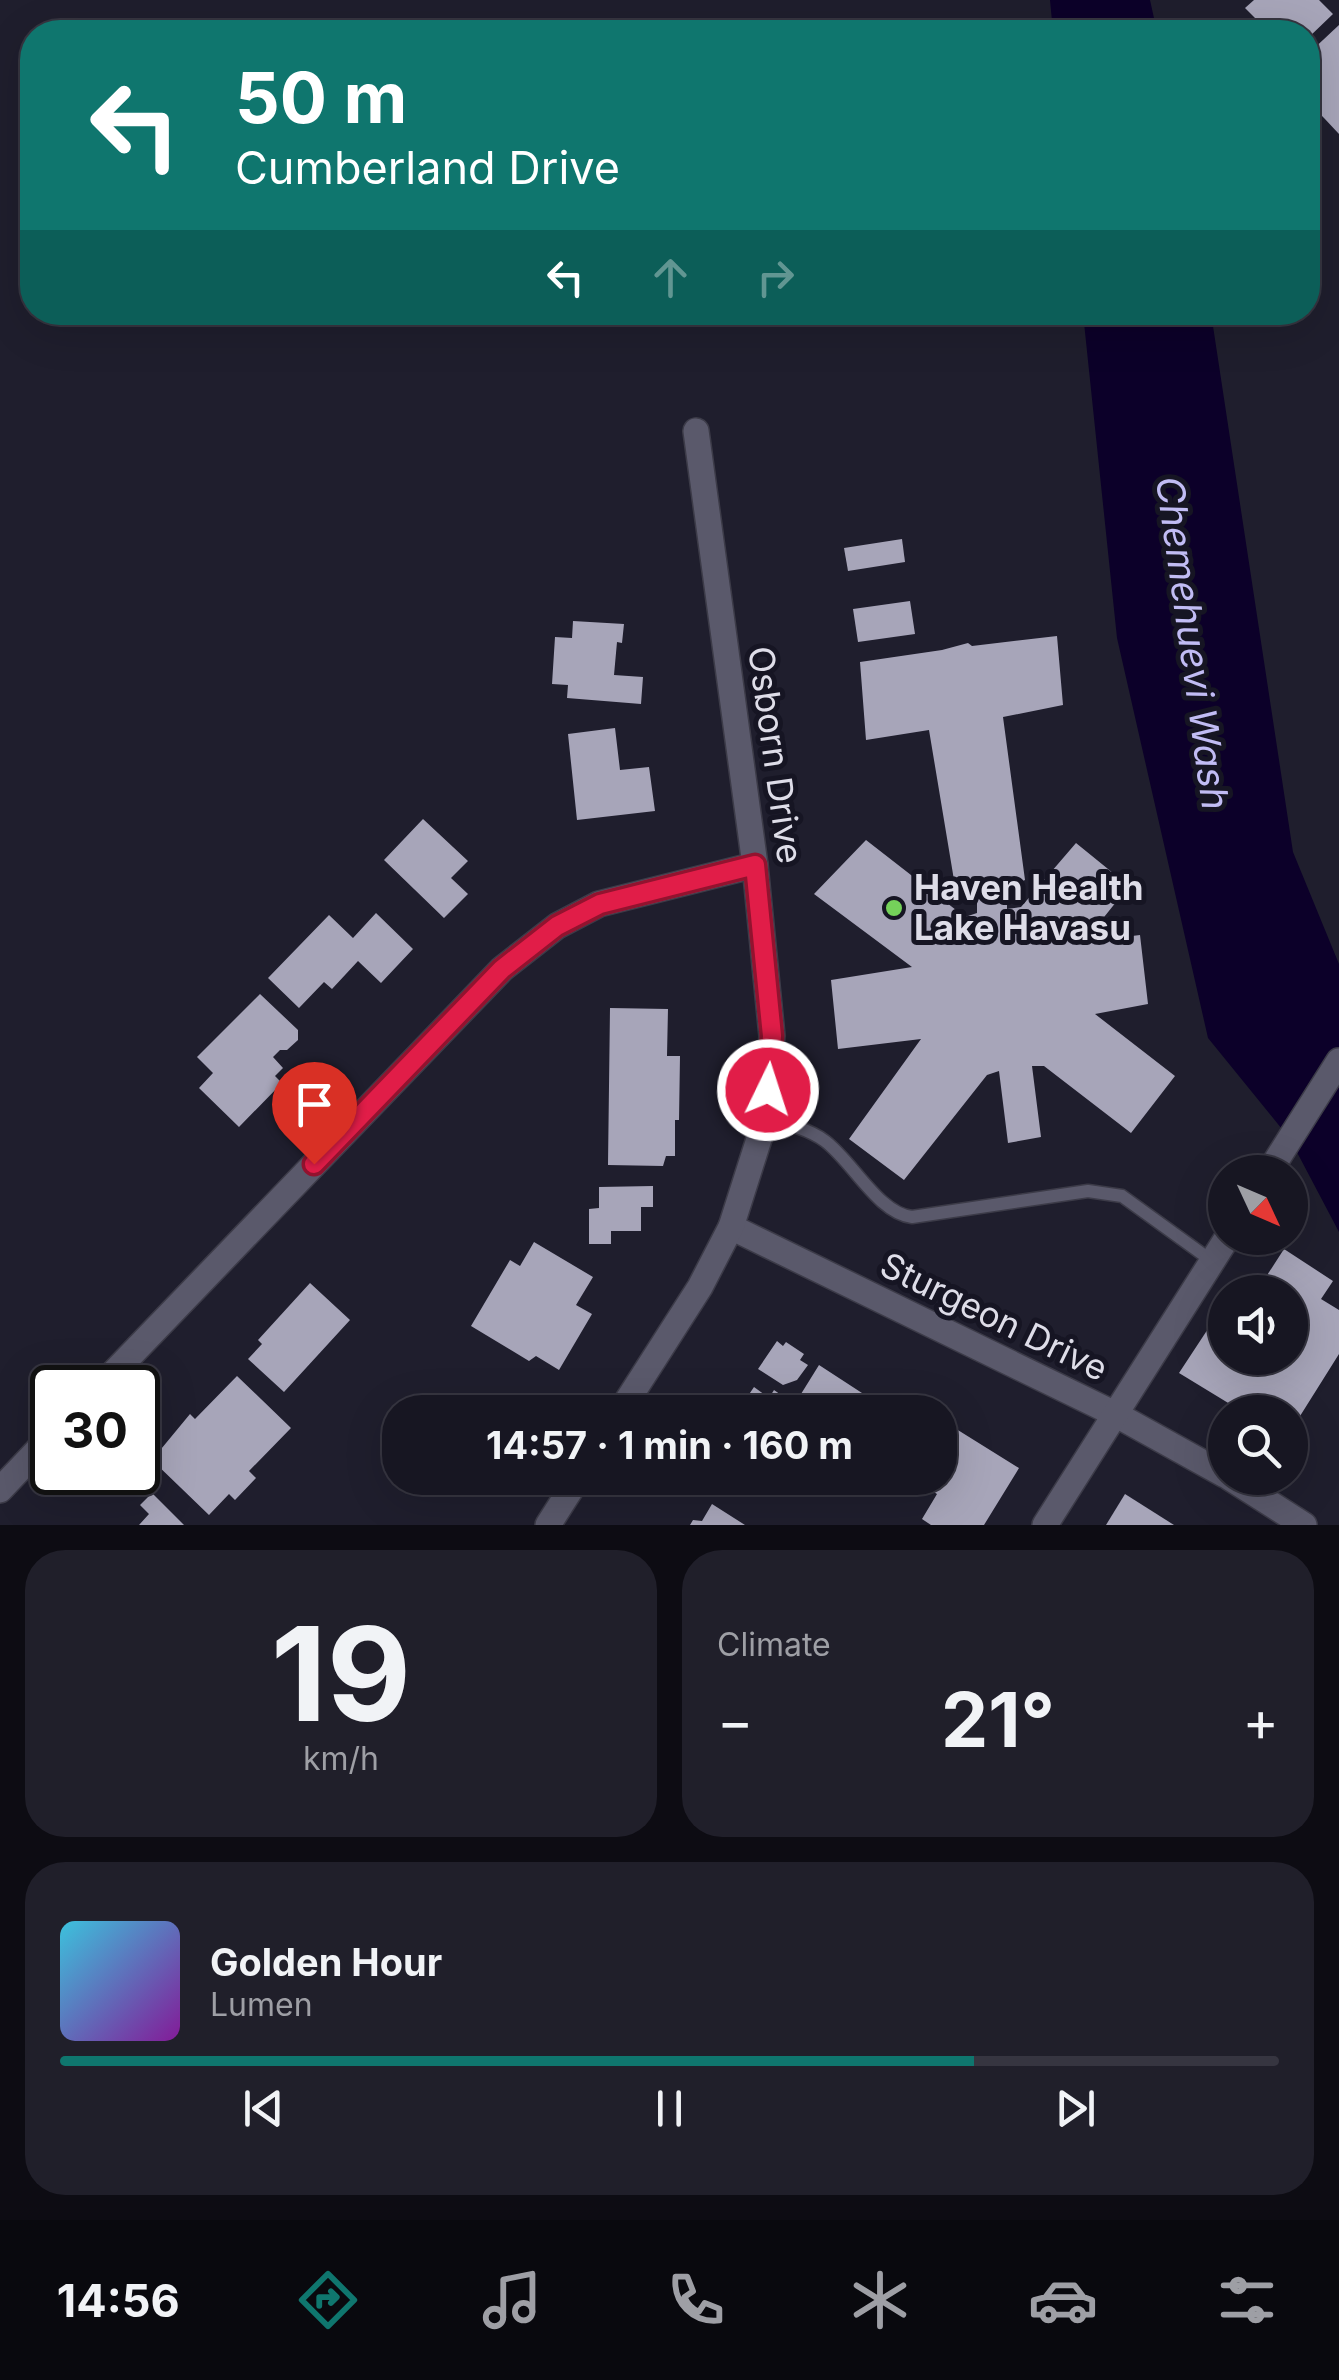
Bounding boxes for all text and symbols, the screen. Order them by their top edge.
text: 50 m [235,55,407,140]
icon: left [70,60,200,190]
text: Cumberland Drive [235,140,620,195]
icon: left [538,250,593,305]
icon: ahead [643,250,698,305]
icon: right [748,250,803,305]
water label: Chemehuevi Wash [1147,473,1239,812]
street label: Osborn Drive [740,644,812,866]
place label: Haven Health Lake Havasu [914,866,1144,948]
marker: Haven Health Lake Havasu [883,897,905,919]
position arrow [716,1038,820,1142]
pin [272,1062,357,1165]
icon: arrive [287,1077,342,1132]
north arrow [1208,1155,1308,1255]
map controls [1208,1155,1308,1495]
street label: Sturgeon Drive [874,1243,1115,1389]
button: sound [1208,1275,1308,1375]
speed limit sign: 30 [30,1365,160,1495]
button: search [1208,1395,1308,1495]
text: 14:57 · 1 min · 160 m [486,1422,853,1468]
text: 19 [271,1595,411,1752]
text: Climate [717,1625,831,1664]
text: 21° [941,1674,1055,1765]
text: − [717,1688,753,1754]
text: + [1243,1688,1279,1754]
text: km/h [303,1739,379,1778]
text: Golden Hour [210,1939,442,1985]
text: Lumen [210,1985,313,2024]
icon: previous [236,2081,291,2136]
icon: pause [642,2081,697,2136]
icon: next [1048,2081,1103,2136]
icon: directions [293,2265,363,2335]
icon: music [477,2265,547,2335]
icon: phone [661,2265,731,2335]
icon: climate [845,2265,915,2335]
icon: car [1028,2265,1098,2335]
icon: filters [1212,2265,1282,2335]
text: 14:56 [57,2273,180,2328]

